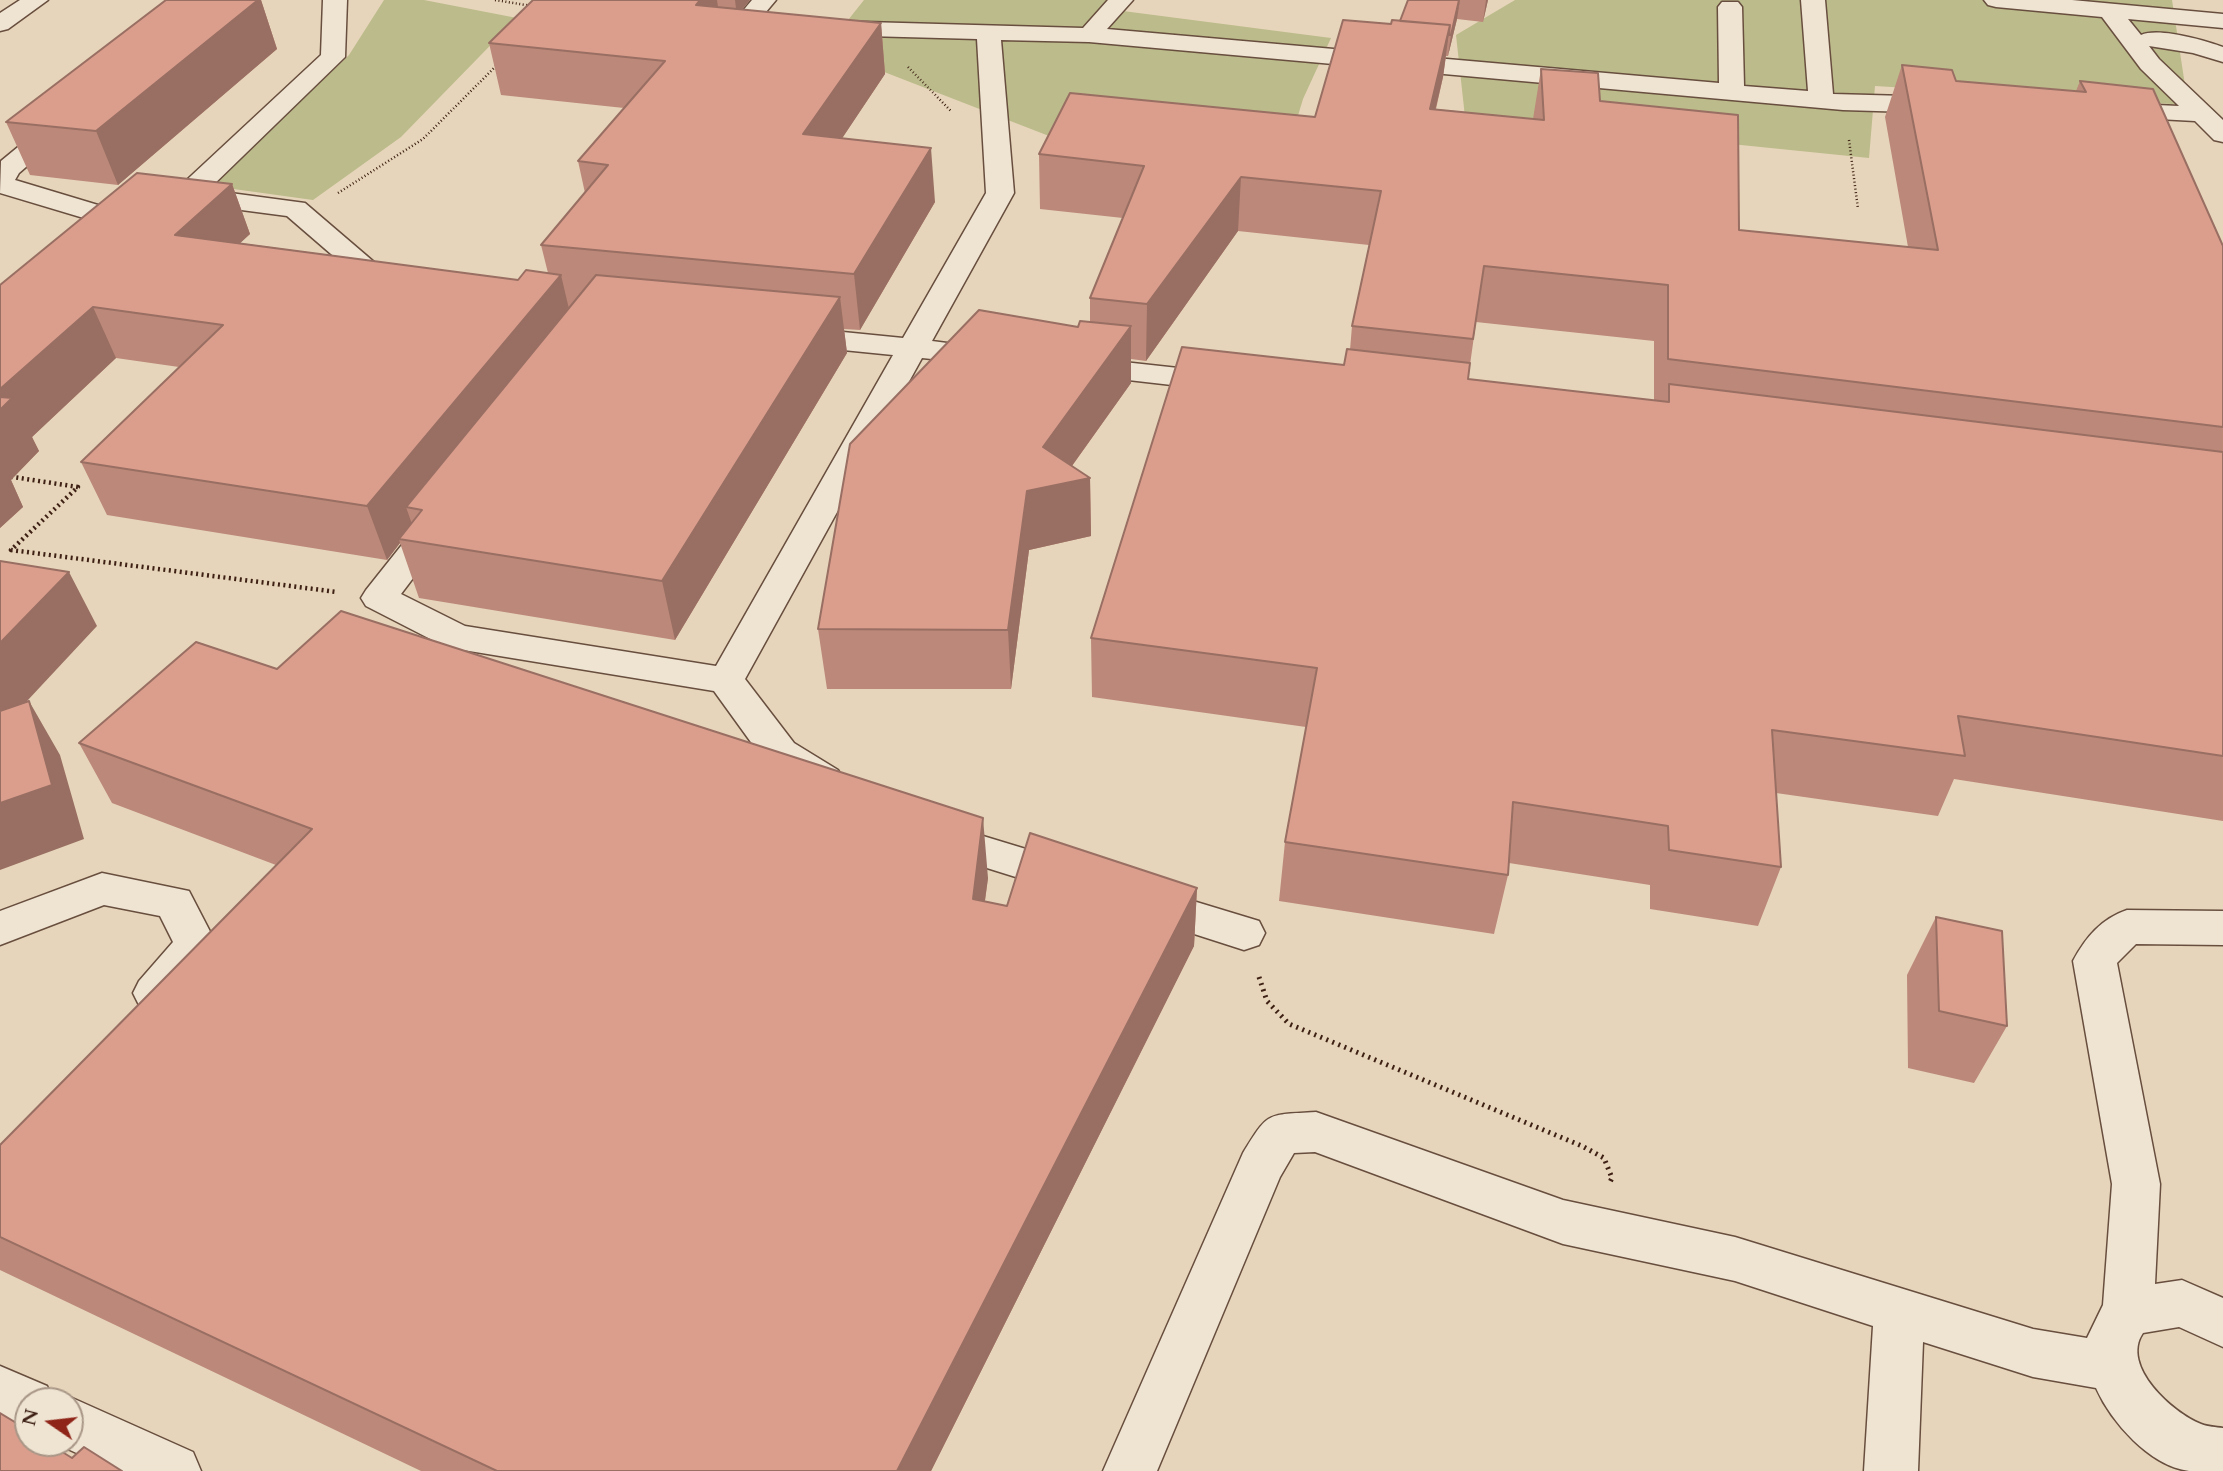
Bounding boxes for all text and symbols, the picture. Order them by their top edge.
north arrow [14,1387,84,1457]
text: N [16,1406,45,1429]

